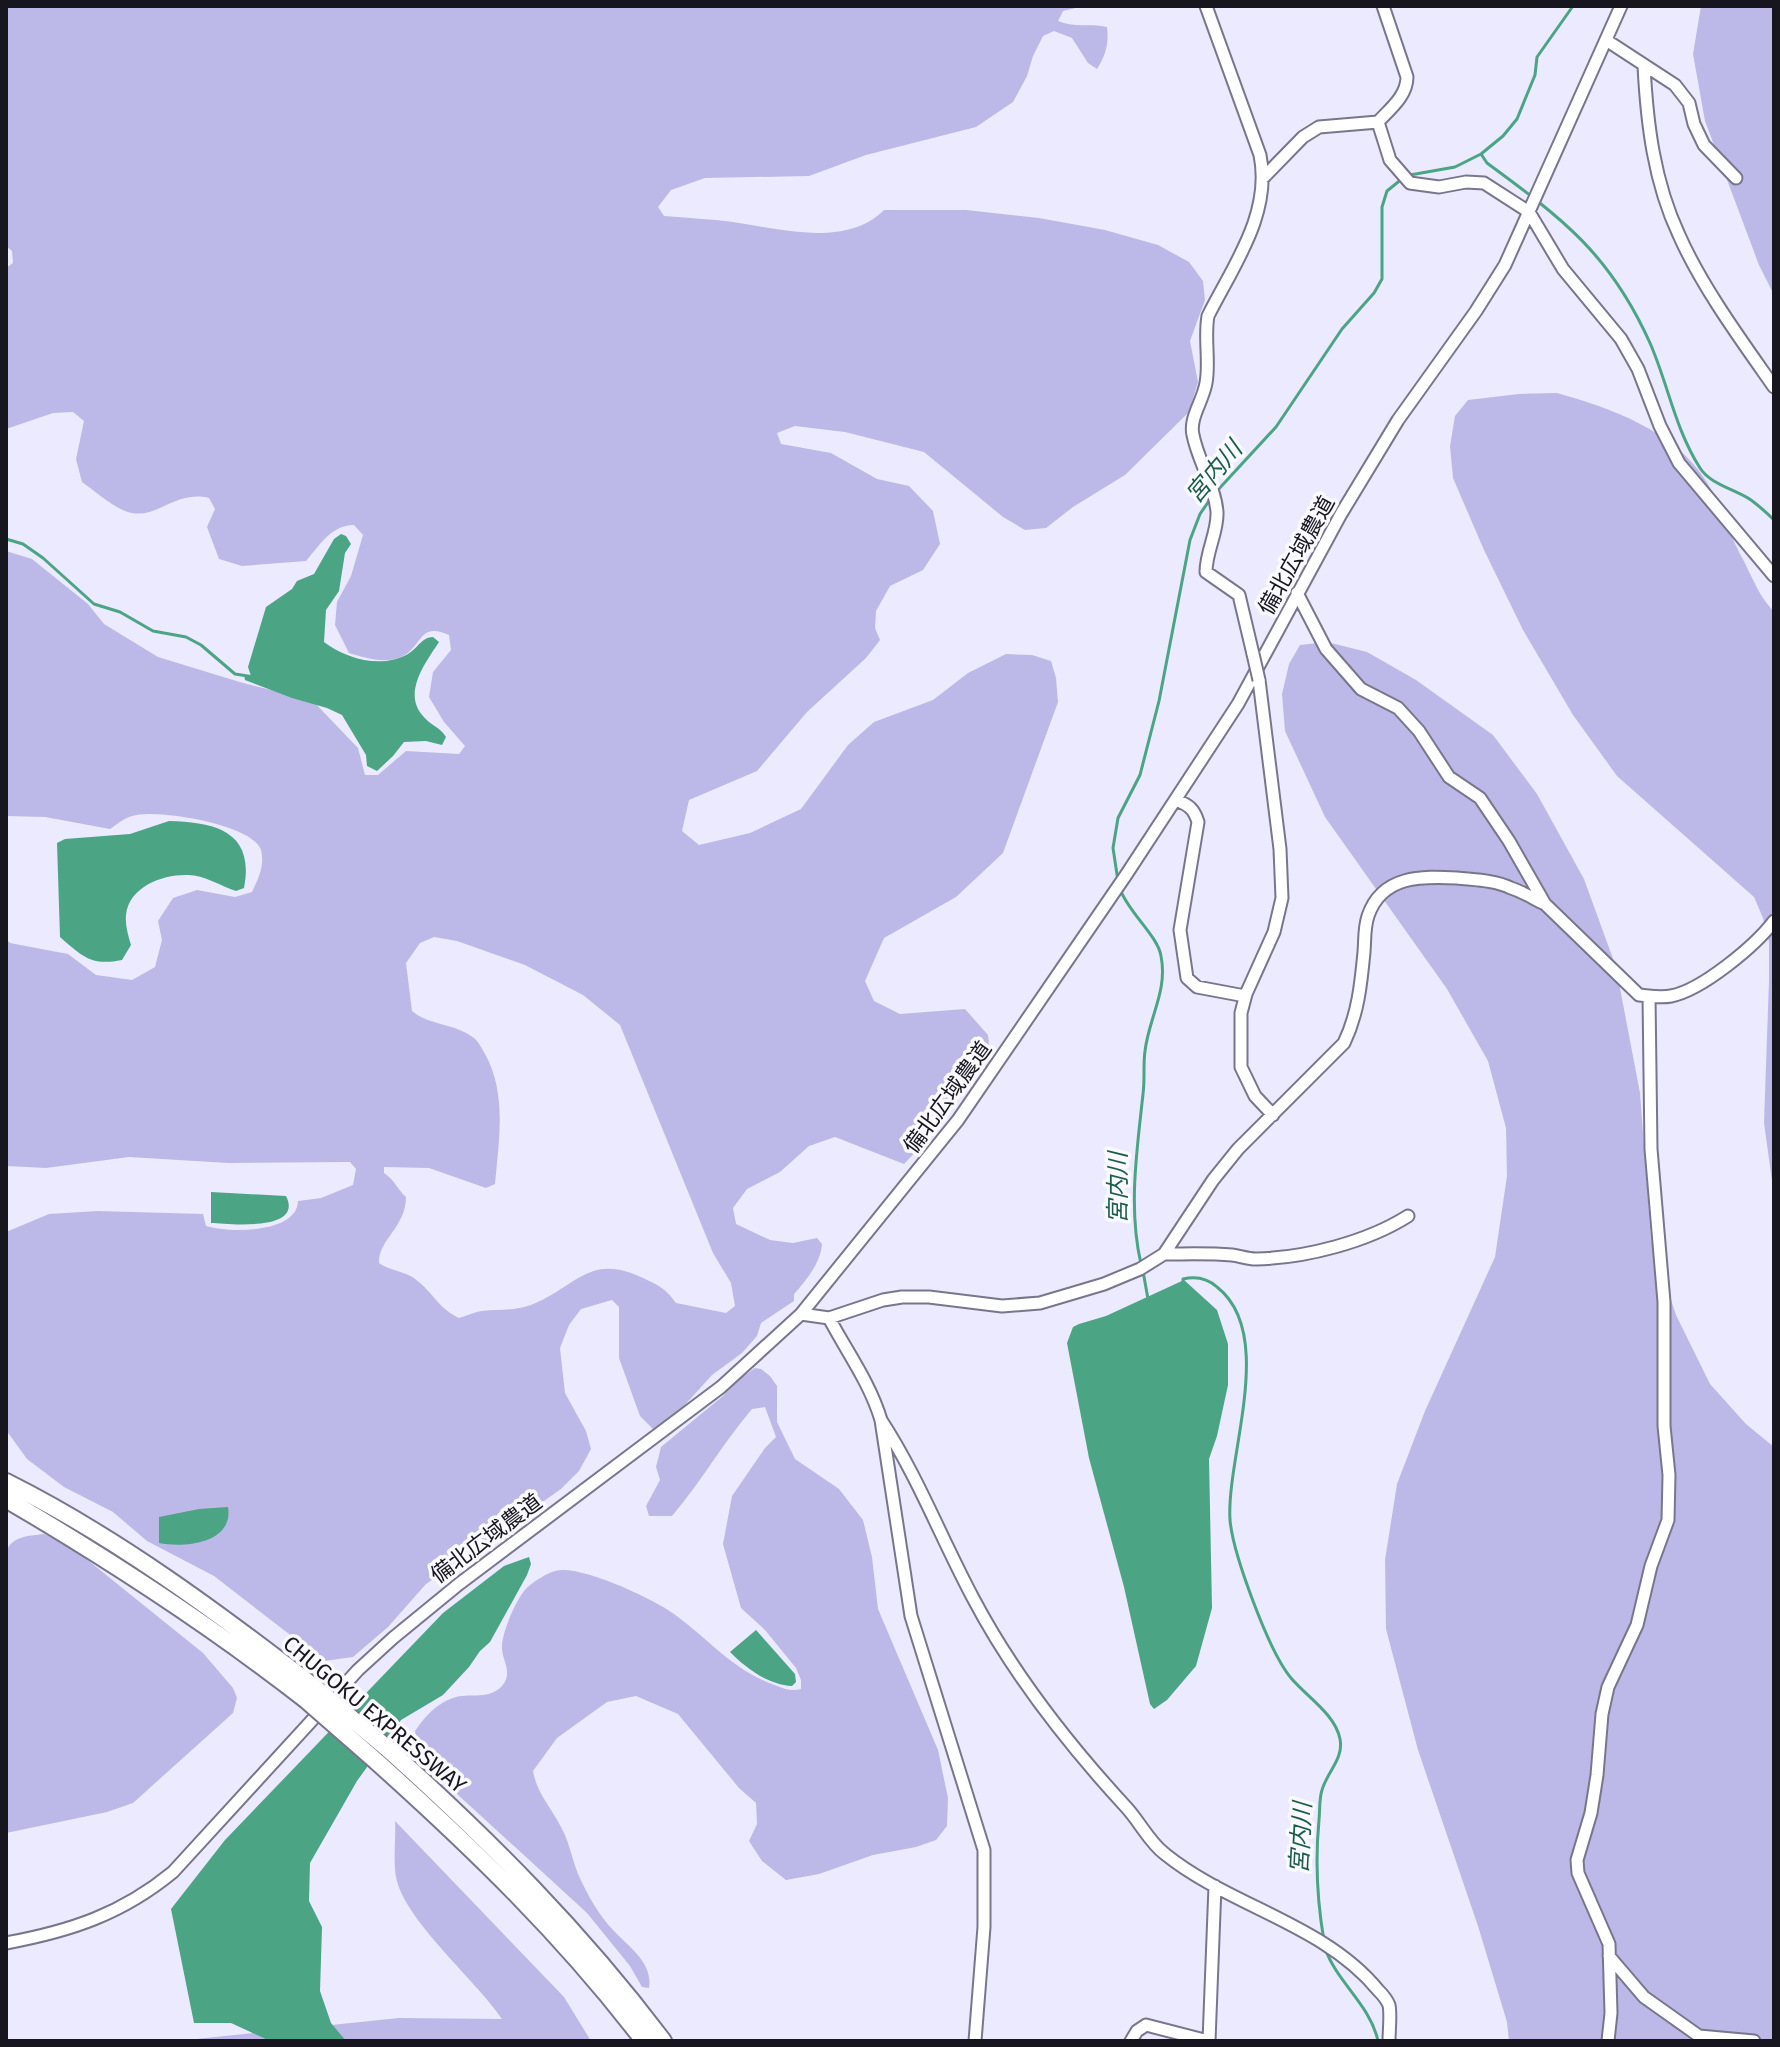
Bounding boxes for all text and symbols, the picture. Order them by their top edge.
water label: 宮内川 [1180,433,1250,509]
street label: 備北広域農道 [1253,491,1340,620]
street label: 備北広域農道 [898,1036,997,1159]
water label: 宮内川 [1104,1149,1132,1224]
street label: 備北広域農道 [425,1488,547,1589]
street label: CHUGOKU EXPRESSWAY [278,1630,472,1799]
water label: 宮内川 [1285,1798,1317,1875]

